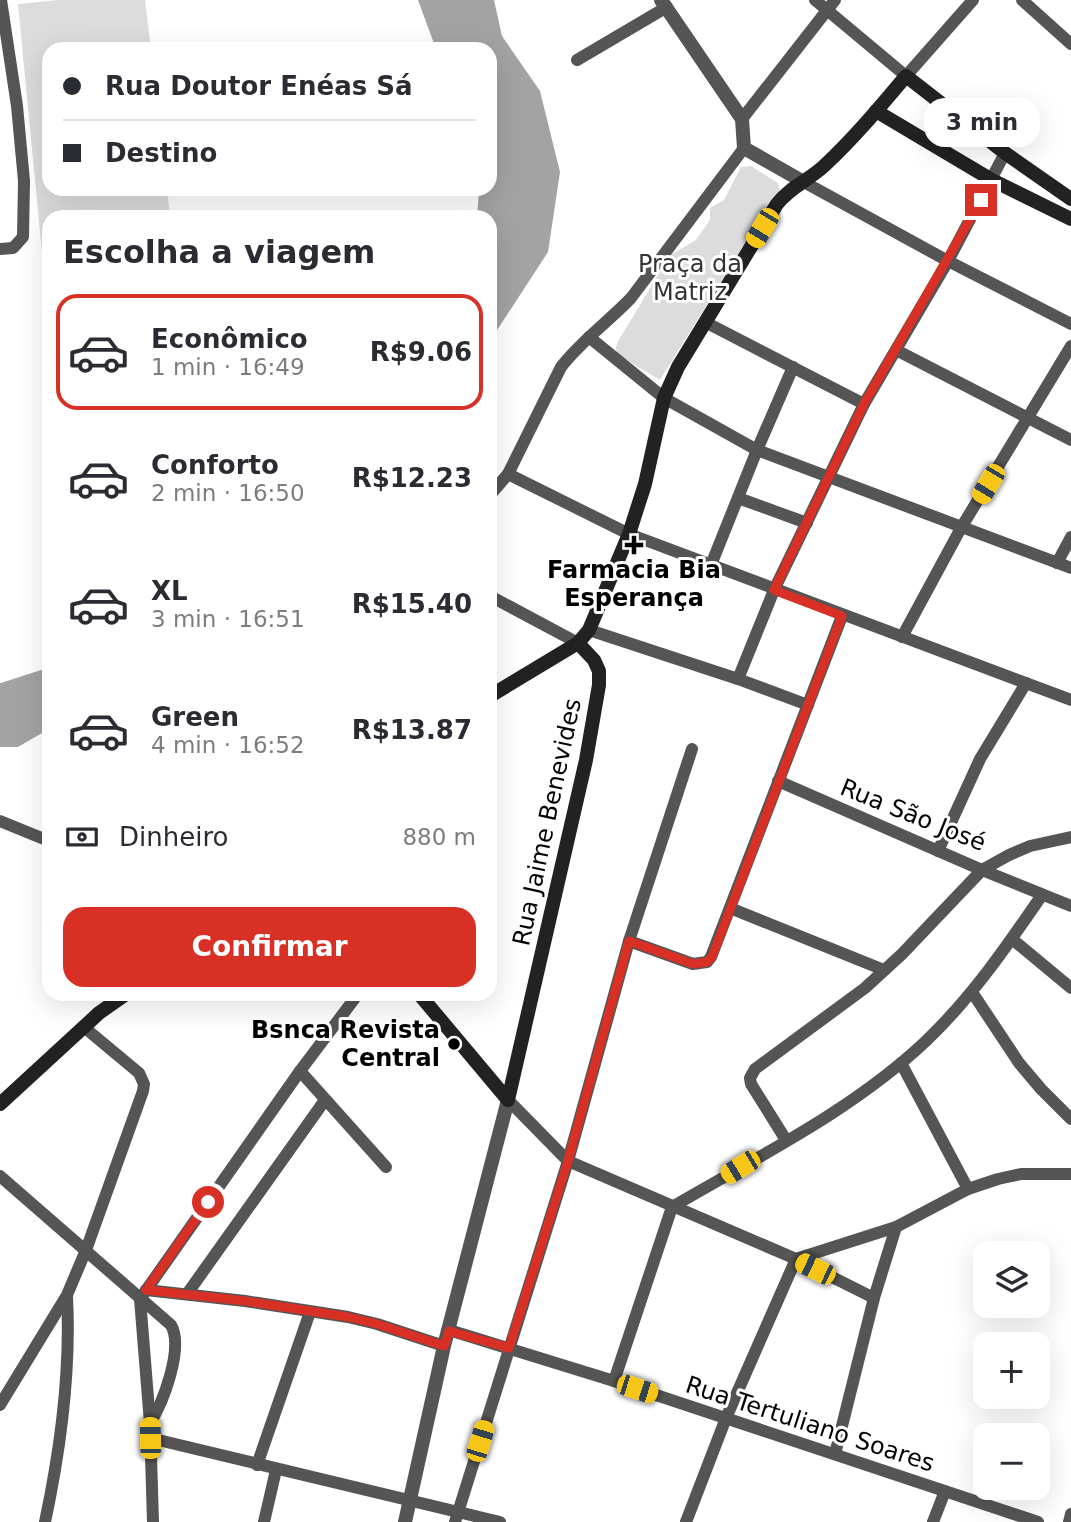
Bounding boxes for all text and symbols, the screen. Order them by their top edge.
text: Rua Doutor Enéas Sá [105,71,413,101]
callout: 3 min [923,99,1039,148]
text: 3 min [946,109,1018,135]
text: Destino [105,138,217,168]
route end [965,184,997,216]
car [743,205,782,251]
text: Escolha a viagem [63,233,375,271]
park label: Praça da Matriz [638,250,742,306]
icon: car [67,321,130,384]
text: Econômico [151,324,308,354]
text: R$9.06 [370,337,472,367]
text: 1 min · 16:49 [151,354,305,380]
icon: car [67,447,130,510]
text: Conforto [151,450,279,480]
car [969,461,1008,507]
text: R$12.23 [352,463,472,493]
text: 2 min · 16:50 [151,480,305,506]
marker: Farmacia Bia Esperança [626,537,642,553]
place label: Farmacia Bia Esperança [547,556,721,612]
icon: car [67,573,130,636]
text: XL [151,576,188,606]
text: R$15.40 [352,589,472,619]
text: 3 min · 16:51 [151,606,305,632]
street label: Rua Jaime Benevides [507,696,587,948]
icon: car [67,699,130,762]
text: Green [151,702,239,732]
text: R$13.87 [352,715,472,745]
text: 4 min · 16:52 [151,732,305,758]
street label: Rua São José [836,773,990,857]
icon: cash [63,818,101,856]
text: Dinheiro [119,822,228,852]
text: 880 m [402,824,476,850]
button: Confirmar [63,907,476,987]
place label: Bsnca Revista Central [251,1016,440,1072]
marker: Bsnca Revista Central [446,1036,462,1052]
car [717,1147,764,1187]
route start [192,1186,224,1218]
map controls [973,1241,1050,1500]
button: layers [973,1241,1050,1318]
car [792,1250,839,1288]
button: + [973,1332,1050,1409]
street label: Rua Tertuliano Soares [682,1371,938,1477]
car [614,1373,661,1405]
car [140,1417,161,1459]
car [464,1418,497,1464]
button: − [973,1423,1050,1500]

